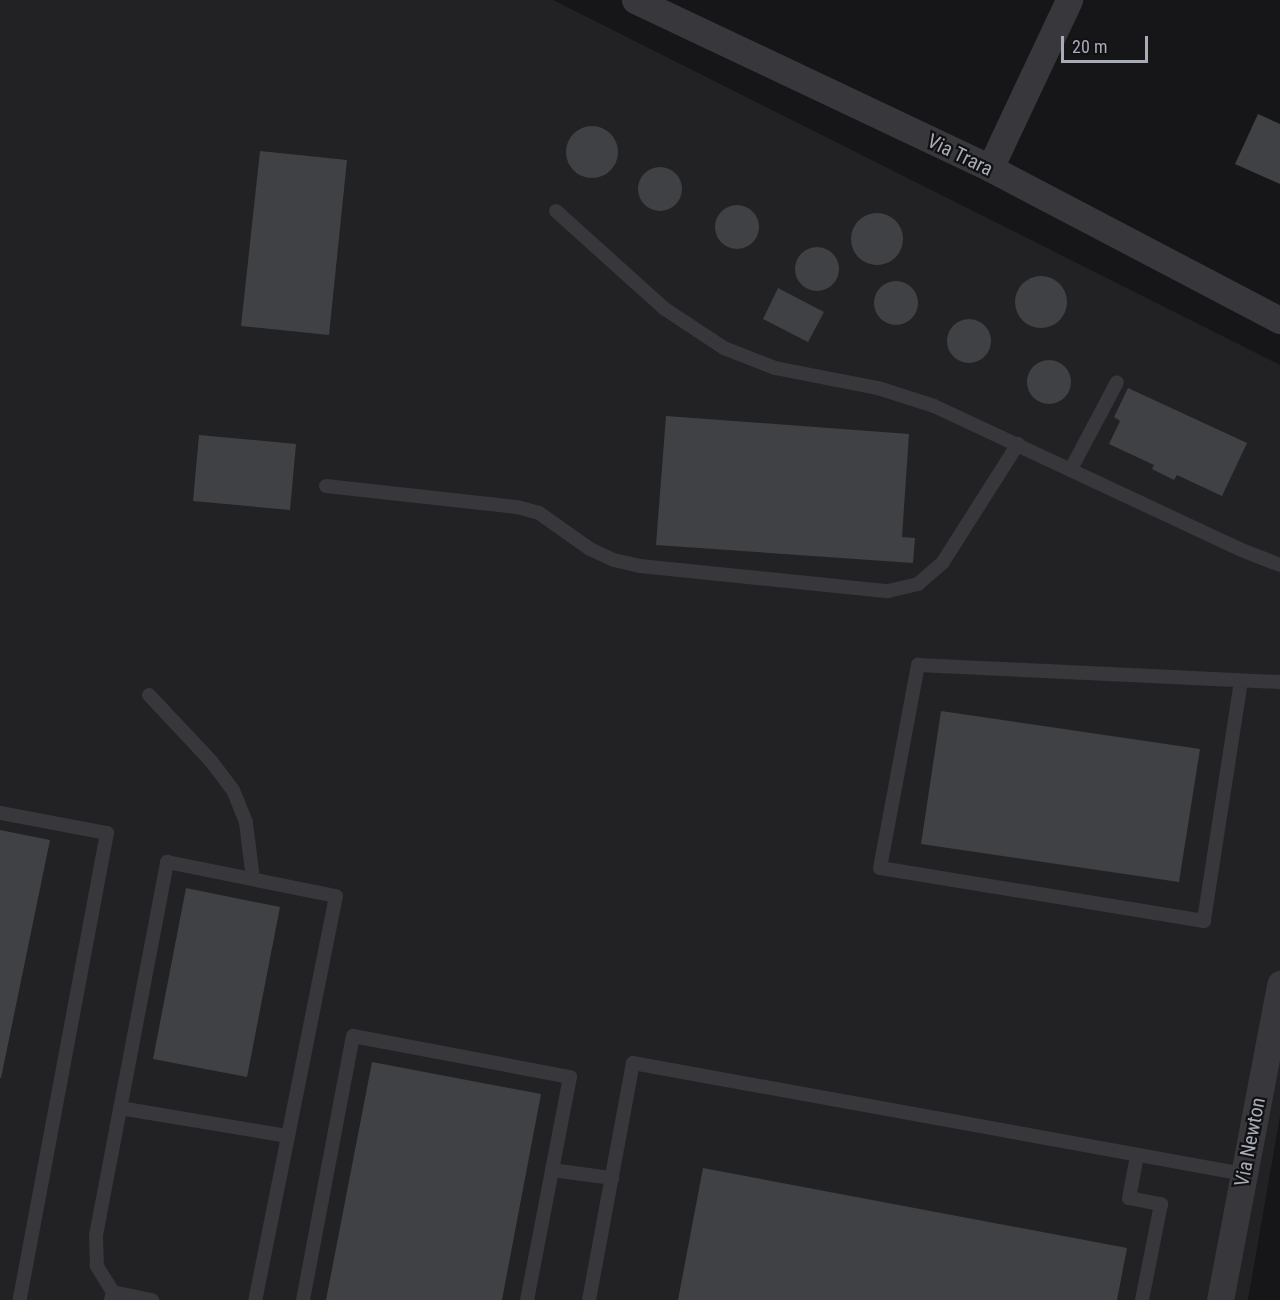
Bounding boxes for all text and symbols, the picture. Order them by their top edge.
scale bar [1064,24,1151,62]
text: 20 m [1072,36,1107,57]
street label: Via Trara [923,129,997,181]
street label: Via Newton [1230,1095,1270,1189]

